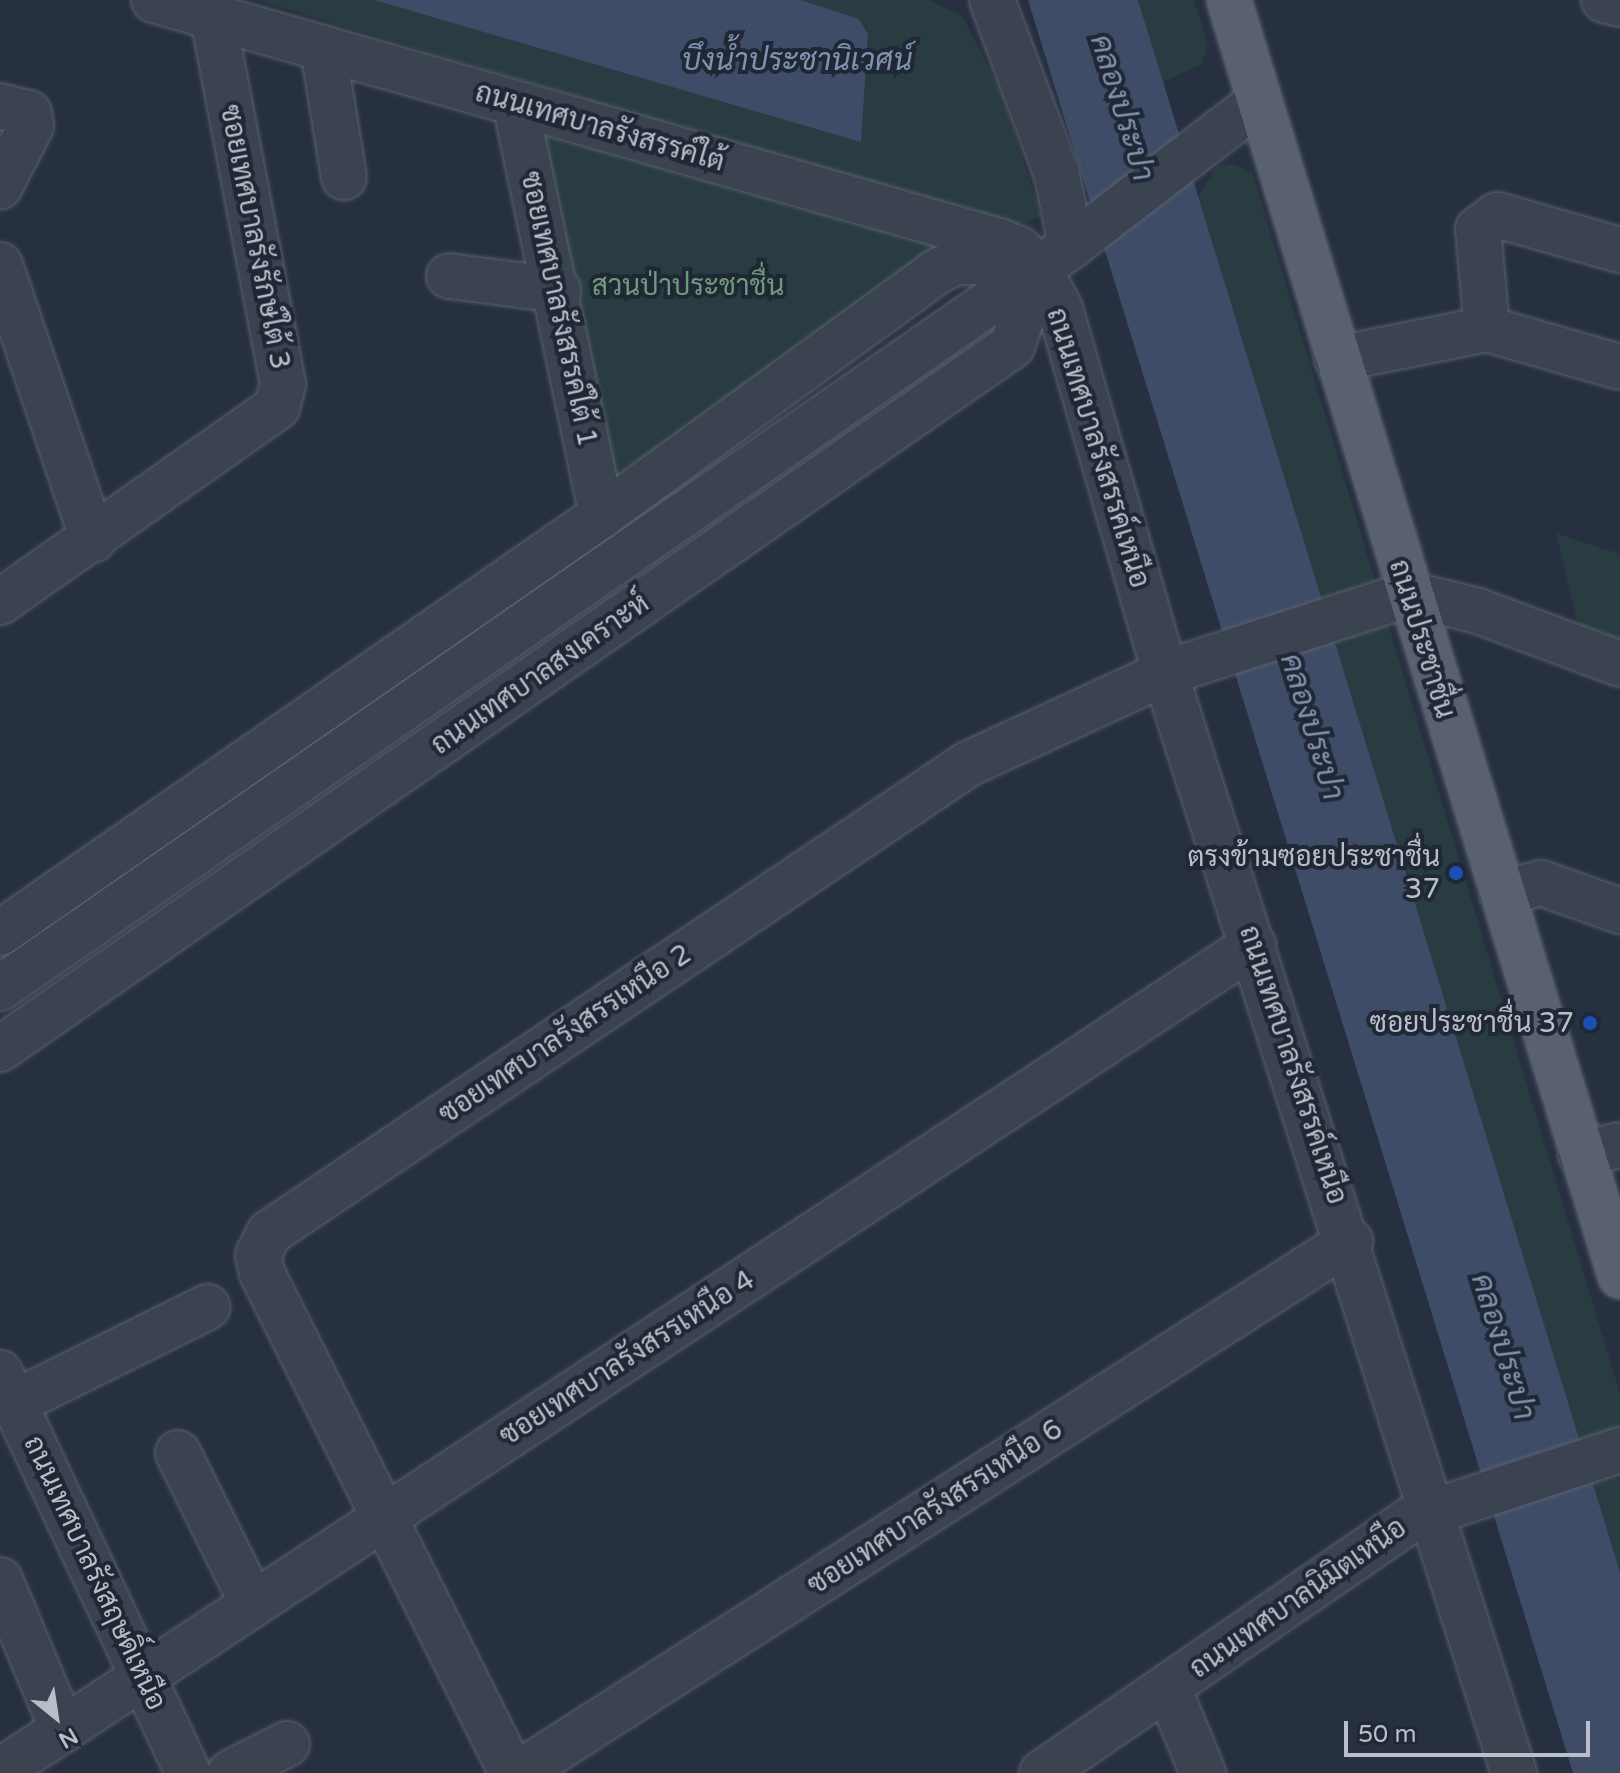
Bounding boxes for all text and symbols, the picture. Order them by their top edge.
water label: คลองประปา [1082,30,1160,186]
water label: บึงน้ำประชานิเวศน์ [682,43,912,79]
street label: ถนนเทศบาลรังสรรค์ใต้ [471,75,729,179]
street label: ซอยเทศบาลรังรักษ์ใต้ 3 [213,102,297,372]
street label: ซอยเทศบาลรังสรรค์ใต้ 1 [513,168,605,450]
park label: สวนป่าประชาชื่น [592,269,784,303]
street label: ถนนเทศบาลรังสรรค์เหนือ [1039,304,1157,592]
street label: ถนนประชาชื่น [1382,556,1462,722]
street label: ถนนเทศบาลสงเคราะห์ [425,586,655,762]
water label: คลองประปา [1272,649,1350,805]
place label: ตรงข้ามซอยประชาชื่น 37 [1187,840,1440,906]
marker: ตรงข้ามซอยประชาชื่น 37 [1447,864,1465,882]
street label: ถนนเทศบาลรังสรรค์เหนือ [1232,921,1354,1209]
street label: ซอยเทศบาลรังสรรเหนือ 2 [433,937,697,1131]
place label: ซอยประชาชื่น 37 [1370,1006,1574,1040]
marker: ซอยประชาชื่น 37 [1581,1014,1599,1032]
street label: ซอยเทศบาลรังสรรเหนือ 4 [493,1263,761,1453]
water label: คลองประปา [1463,1269,1541,1425]
street label: ซอยเทศบาลรังสรรเหนือ 6 [801,1412,1069,1602]
street label: ถนนเทศบาลรังสฤษดิ์เหนือ [17,1430,173,1716]
street label: ถนนเทศบาลนิมิตเหนือ [1183,1511,1413,1685]
north arrow [16,1677,96,1757]
scale bar [1348,1705,1594,1755]
text: 50 m [1358,1720,1416,1749]
text: N [54,1722,82,1753]

